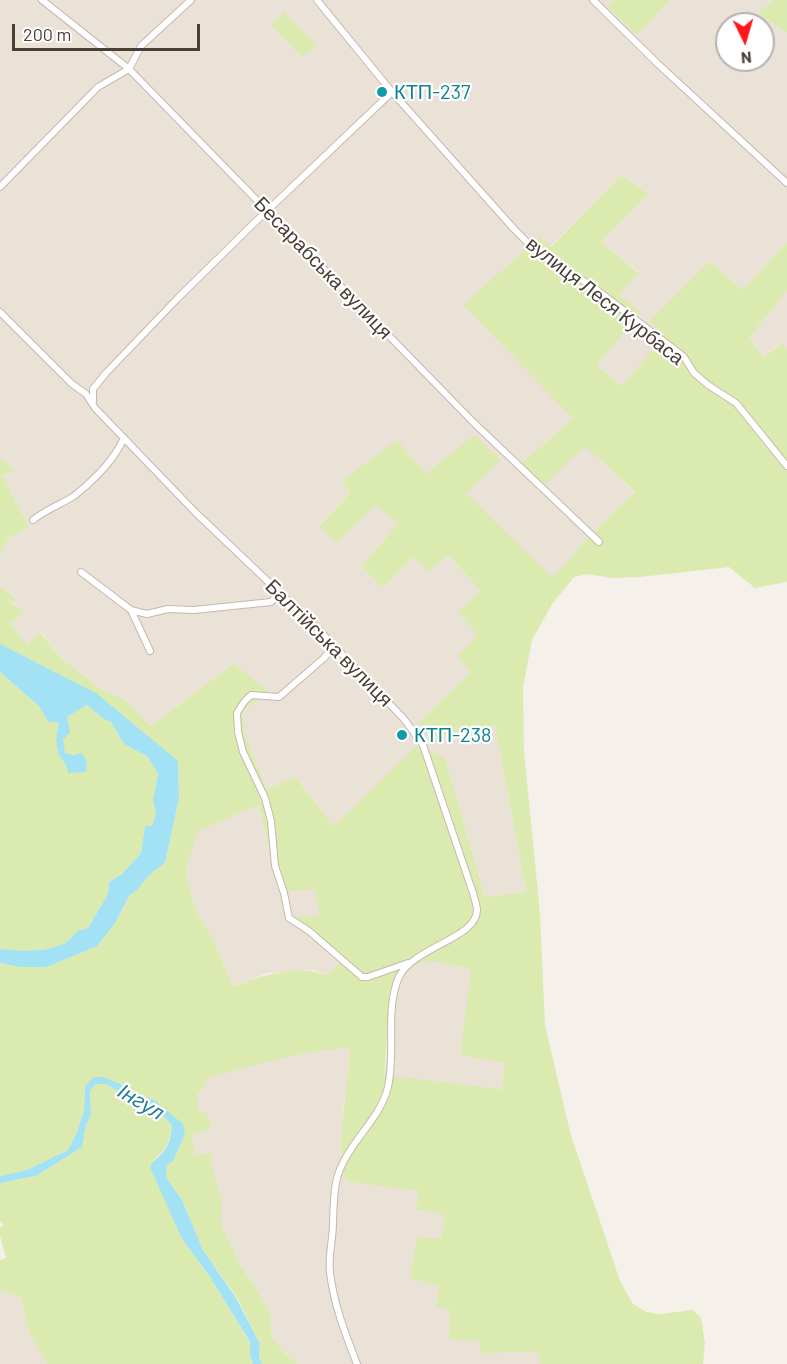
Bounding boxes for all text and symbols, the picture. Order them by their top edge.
scale bar [15,12,202,50]
north arrow [715,12,775,72]
text: 200 m [23,23,71,45]
text: N [740,49,753,68]
place label: КТП-237 [394,80,470,104]
marker: КТП-237 [375,85,389,99]
street label: Бесарабська вулиця [249,192,397,344]
street label: вулиця Леся Курбаса [521,232,689,370]
street label: Балтійська вулиця [260,574,398,712]
place label: КТП-238 [414,723,491,747]
marker: КТП-238 [395,728,409,742]
water label: Інгул [113,1078,169,1126]

